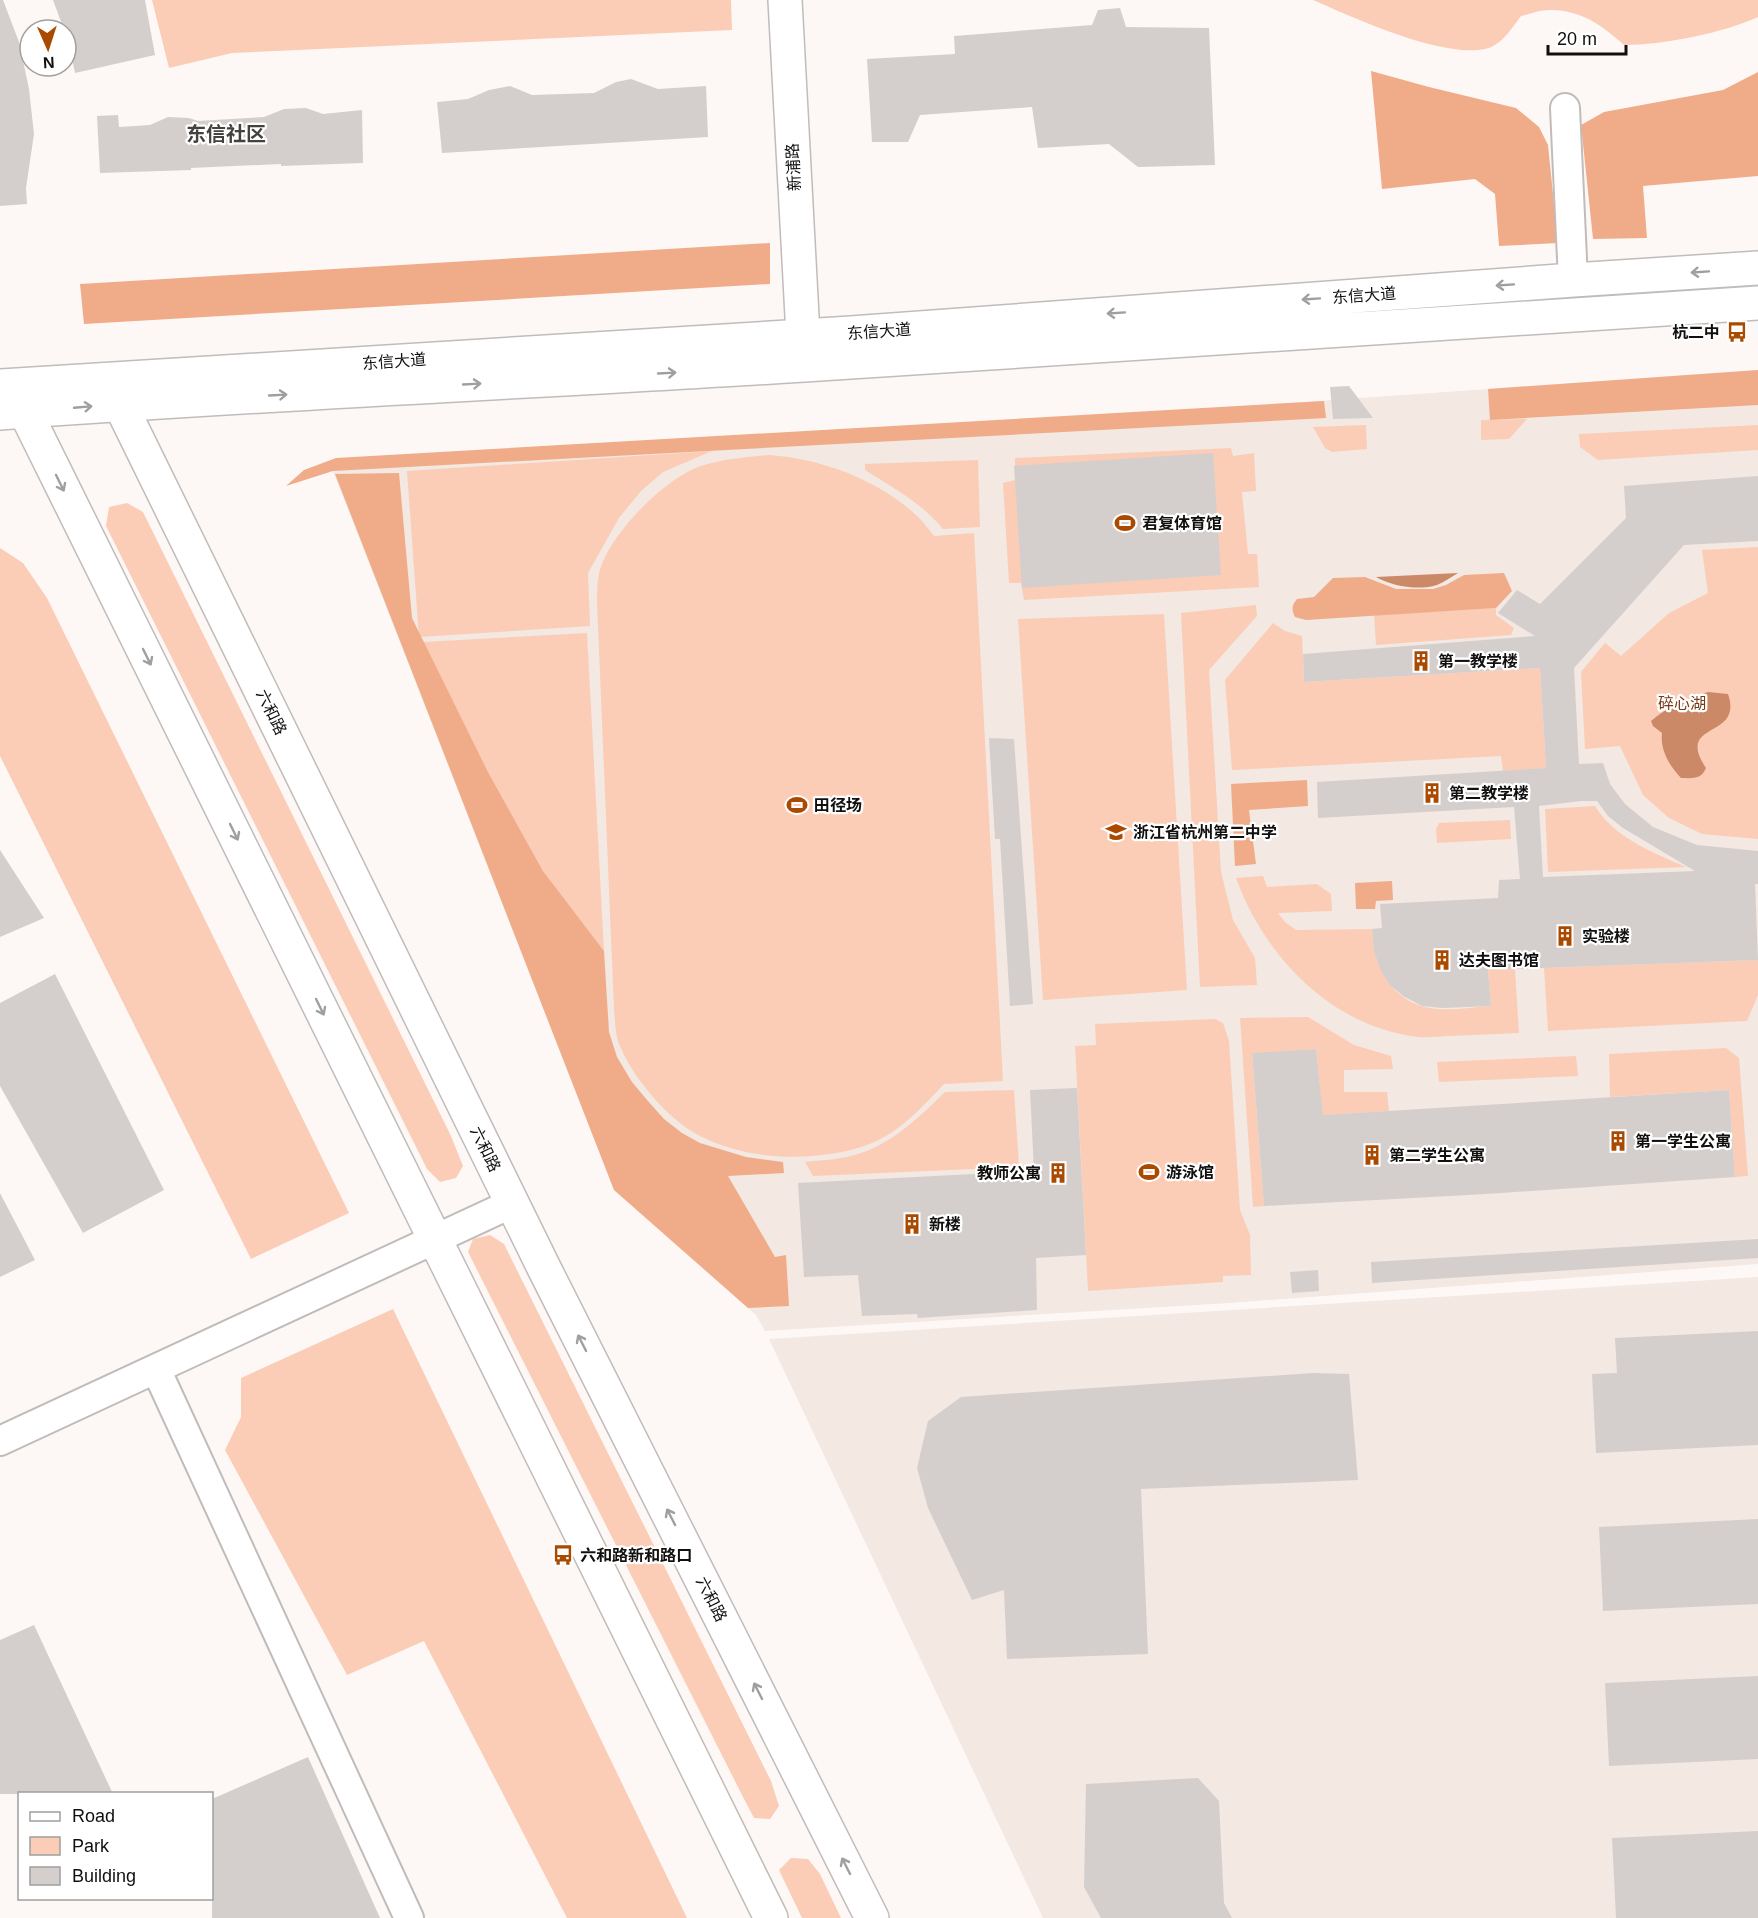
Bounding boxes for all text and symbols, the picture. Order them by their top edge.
north arrow [18,18,78,78]
scale bar [1548,18,1626,56]
text: 20 m [1557,29,1597,49]
text: N [43,54,55,71]
district label: 东信社区 [186,123,266,145]
street label: 新浦路 [784,143,803,191]
one-way arrow [1690,267,1710,278]
one-way arrow [1496,280,1516,291]
street label: 东信大道 [1332,285,1397,306]
one-way arrow [1301,294,1321,305]
one-way arrow [1107,308,1127,319]
bus stop icon: 杭二中 [1725,320,1749,344]
street label: 东信大道 [847,321,912,342]
place label: 杭二中 [1672,323,1720,341]
street label: 东信大道 [362,351,427,372]
one-way arrow [657,367,677,378]
one-way arrow [462,378,482,389]
one-way arrow [267,389,287,400]
one-way arrow [73,401,93,412]
one-way arrow [55,473,67,491]
sports icon: 君复体育馆 [1113,511,1137,535]
place label: 君复体育馆 [1142,515,1222,532]
one-way arrow [142,648,153,666]
building icon: 第一教学楼 [1409,649,1433,673]
place label: 第一教学楼 [1438,653,1518,670]
street label: 六和路 [253,687,290,738]
park label: 碎心湖 [1658,695,1706,712]
building icon: 第二教学楼 [1420,781,1444,805]
place label: 第二教学楼 [1449,785,1529,802]
sports icon: 田径场 [785,793,809,817]
place label: 田径场 [814,797,862,814]
school or university icon: 浙江省杭州第二中学 [1104,820,1128,844]
one-way arrow [228,823,240,841]
place label: 浙江省杭州第二中学 [1133,823,1277,841]
building icon: 实验楼 [1553,924,1577,948]
place label: 实验楼 [1582,928,1630,945]
building icon: 达夫图书馆 [1430,948,1454,972]
place label: 达夫图书馆 [1459,952,1539,969]
one-way arrow [315,997,327,1015]
street label: 六和路 [467,1124,504,1175]
building icon: 第一学生公寓 [1606,1129,1630,1153]
place label: 第一学生公寓 [1635,1133,1731,1150]
building icon: 第二学生公寓 [1360,1143,1384,1167]
place label: 第二学生公寓 [1389,1147,1485,1164]
sports icon: 游泳馆 [1137,1160,1161,1184]
building icon: 教师公寓 [1046,1161,1070,1185]
place label: 游泳馆 [1166,1164,1214,1181]
place label: 教师公寓 [977,1165,1041,1182]
building icon: 新楼 [900,1212,924,1236]
place label: 新楼 [929,1216,961,1233]
one-way arrow [576,1335,588,1353]
one-way arrow [664,1509,676,1527]
bus stop icon: 六和路新和路口 [551,1543,575,1567]
place label: 六和路新和路口 [580,1547,692,1564]
street label: 六和路 [693,1574,730,1624]
one-way arrow [752,1683,764,1701]
legend [18,1792,213,1900]
text: Road [72,1806,115,1826]
text: Park [72,1836,110,1856]
one-way arrow [839,1857,851,1875]
text: Building [72,1866,136,1886]

